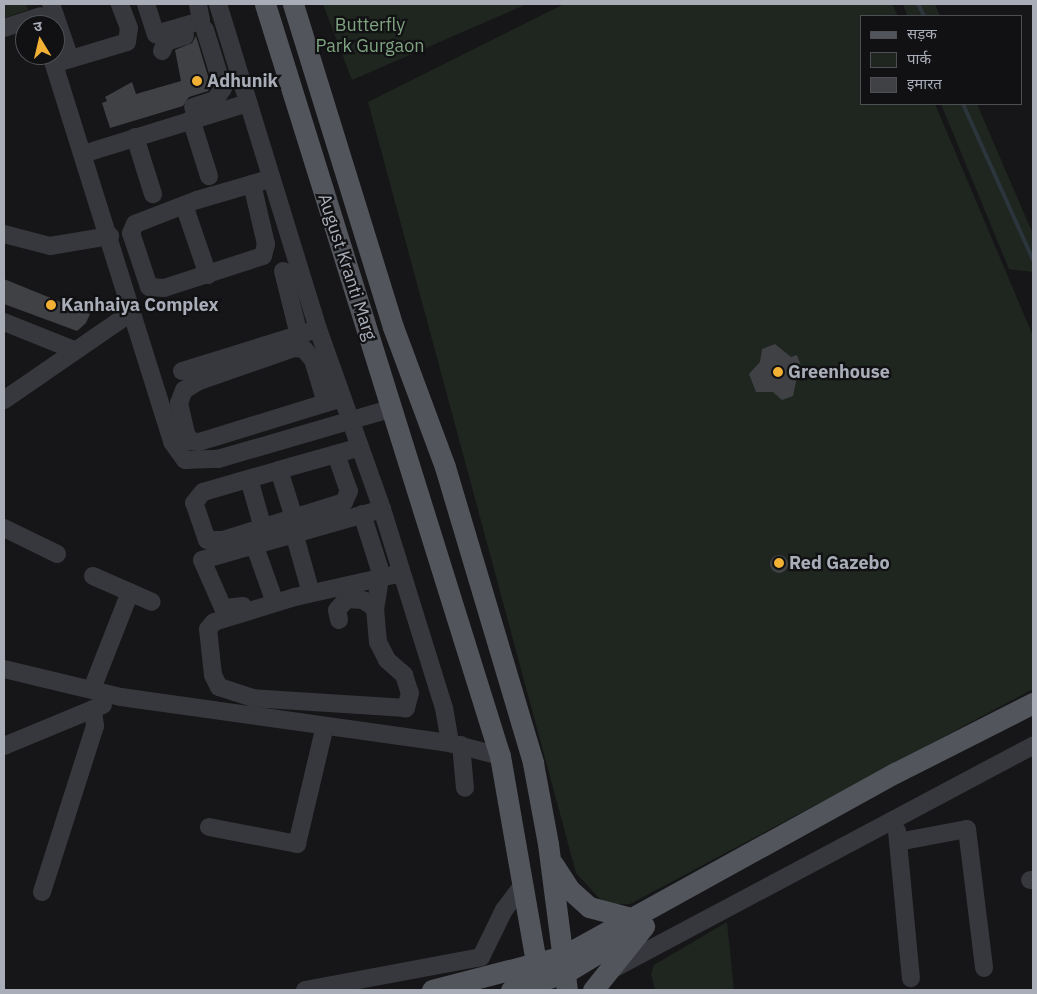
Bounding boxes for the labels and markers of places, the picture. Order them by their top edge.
place label: Adhunik [207,70,278,92]
marker: Adhunik [191,75,203,87]
place label: Kanhaiya Complex [61,294,219,316]
marker: Kanhaiya Complex [45,299,57,311]
place label: Greenhouse [788,361,890,383]
marker: Greenhouse [772,366,784,378]
place label: Red Gazebo [789,552,890,574]
marker: Red Gazebo [773,557,785,569]

